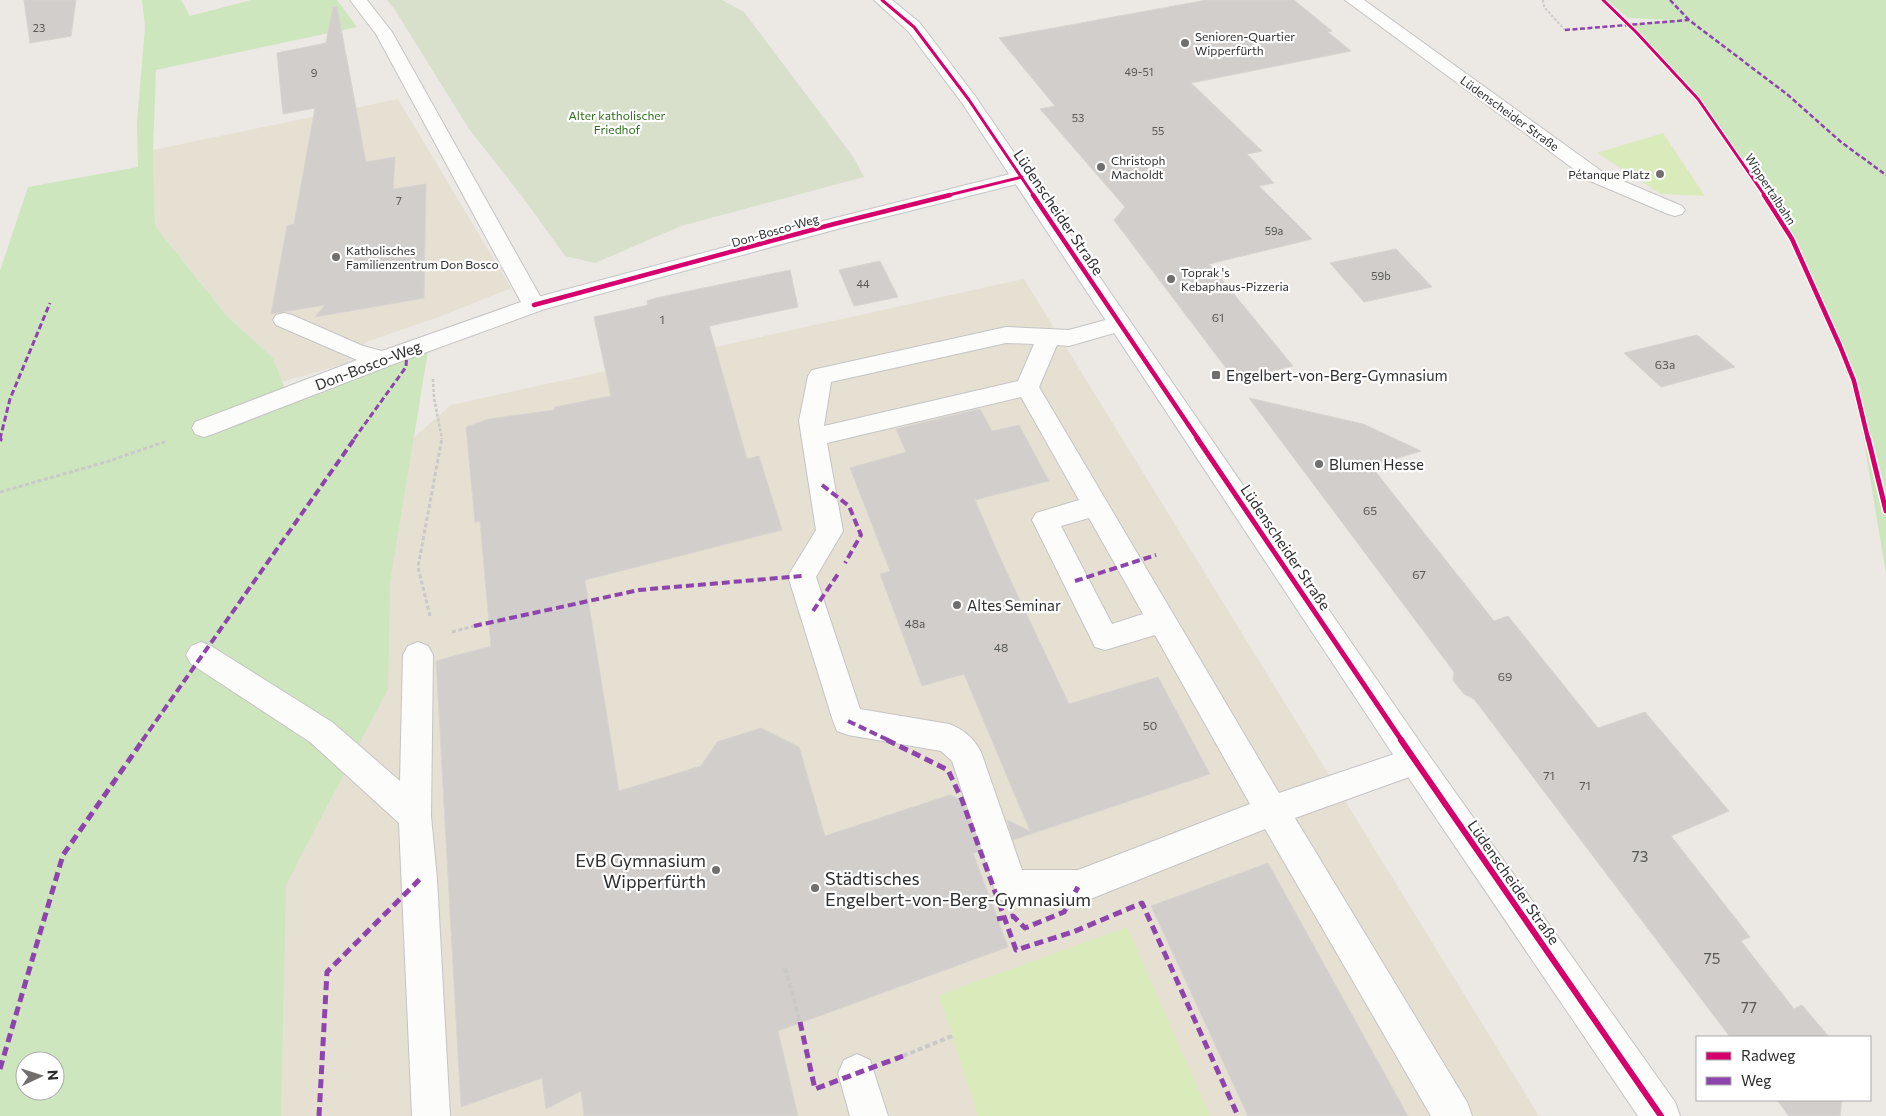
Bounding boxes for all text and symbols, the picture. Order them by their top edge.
house number: 23 [33,21,45,34]
place label: Senioren-Quartier Wipperfürth [1195,29,1295,57]
marker: Senioren-Quartier Wipperfürth [1179,37,1191,49]
house number: 49-51 [1125,65,1153,78]
house number: 9 [311,66,318,79]
street label: Lüdenscheider Straße [1458,73,1562,153]
park label: Alter katholischer Friedhof [569,108,666,136]
house number: 53 [1072,111,1084,124]
house number: 55 [1152,124,1164,137]
street label: Lüdenscheider Straße [1010,146,1108,278]
street label: Wippertalbahn [1743,151,1799,227]
place label: Christoph Macholdt [1111,153,1165,181]
marker: Christoph Macholdt [1095,161,1107,173]
place label: Pétanque Platz [1568,167,1650,181]
marker: Pétanque Platz [1654,168,1666,180]
house number: 7 [396,194,402,207]
street label: Don-Bosco-Weg [730,211,821,249]
house number: 59a [1265,224,1283,237]
place label: Katholisches Familienzentrum Don Bosco [346,243,499,271]
marker: Katholisches Familienzentrum Don Bosco [330,251,342,263]
place label: Toprak 's Kebaphaus-Pizzeria [1181,265,1289,293]
house number: 59b [1371,269,1391,282]
marker: Toprak 's Kebaphaus-Pizzeria [1165,273,1177,285]
house number: 44 [856,277,870,290]
house number: 61 [1212,310,1224,324]
house number: 1 [659,312,665,326]
street label: Don-Bosco-Weg [312,336,424,394]
house number: 63a [1655,357,1675,371]
place label: Engelbert-von-Berg-Gymnasium [1226,366,1448,384]
marker: Engelbert-von-Berg-Gymnasium [1210,369,1222,381]
place label: Blumen Hesse [1329,455,1424,473]
marker: Blumen Hesse [1313,458,1325,470]
street label: Lüdenscheider Straße [1237,481,1335,613]
house number: 65 [1363,503,1377,517]
house number: 67 [1412,567,1426,581]
place label: Altes Seminar [967,596,1061,614]
marker: Altes Seminar [951,599,963,611]
house number: 48a [905,616,925,630]
house number: 48 [994,640,1008,654]
house number: 69 [1498,669,1512,683]
house number: 50 [1143,718,1158,732]
house number: 71 [1543,768,1555,782]
house number: 71 [1579,778,1591,792]
street label: Lüdenscheider Straße [1464,816,1564,948]
house number: 73 [1632,847,1648,865]
place label: EvB Gymnasium Wipperfürth [575,849,706,892]
marker: EvB Gymnasium Wipperfürth [710,864,722,876]
place label: Städtisches Engelbert-von-Berg-Gymnasium [825,867,1091,910]
marker: Städtisches Engelbert-von-Berg-Gymnasium [809,882,821,894]
house number: 75 [1704,949,1720,967]
house number: 77 [1741,998,1757,1016]
legend [1696,1036,1871,1101]
text: Radweg [1741,1046,1795,1064]
north arrow [15,1051,65,1101]
text: N [45,1069,62,1081]
text: Weg [1741,1071,1771,1089]

